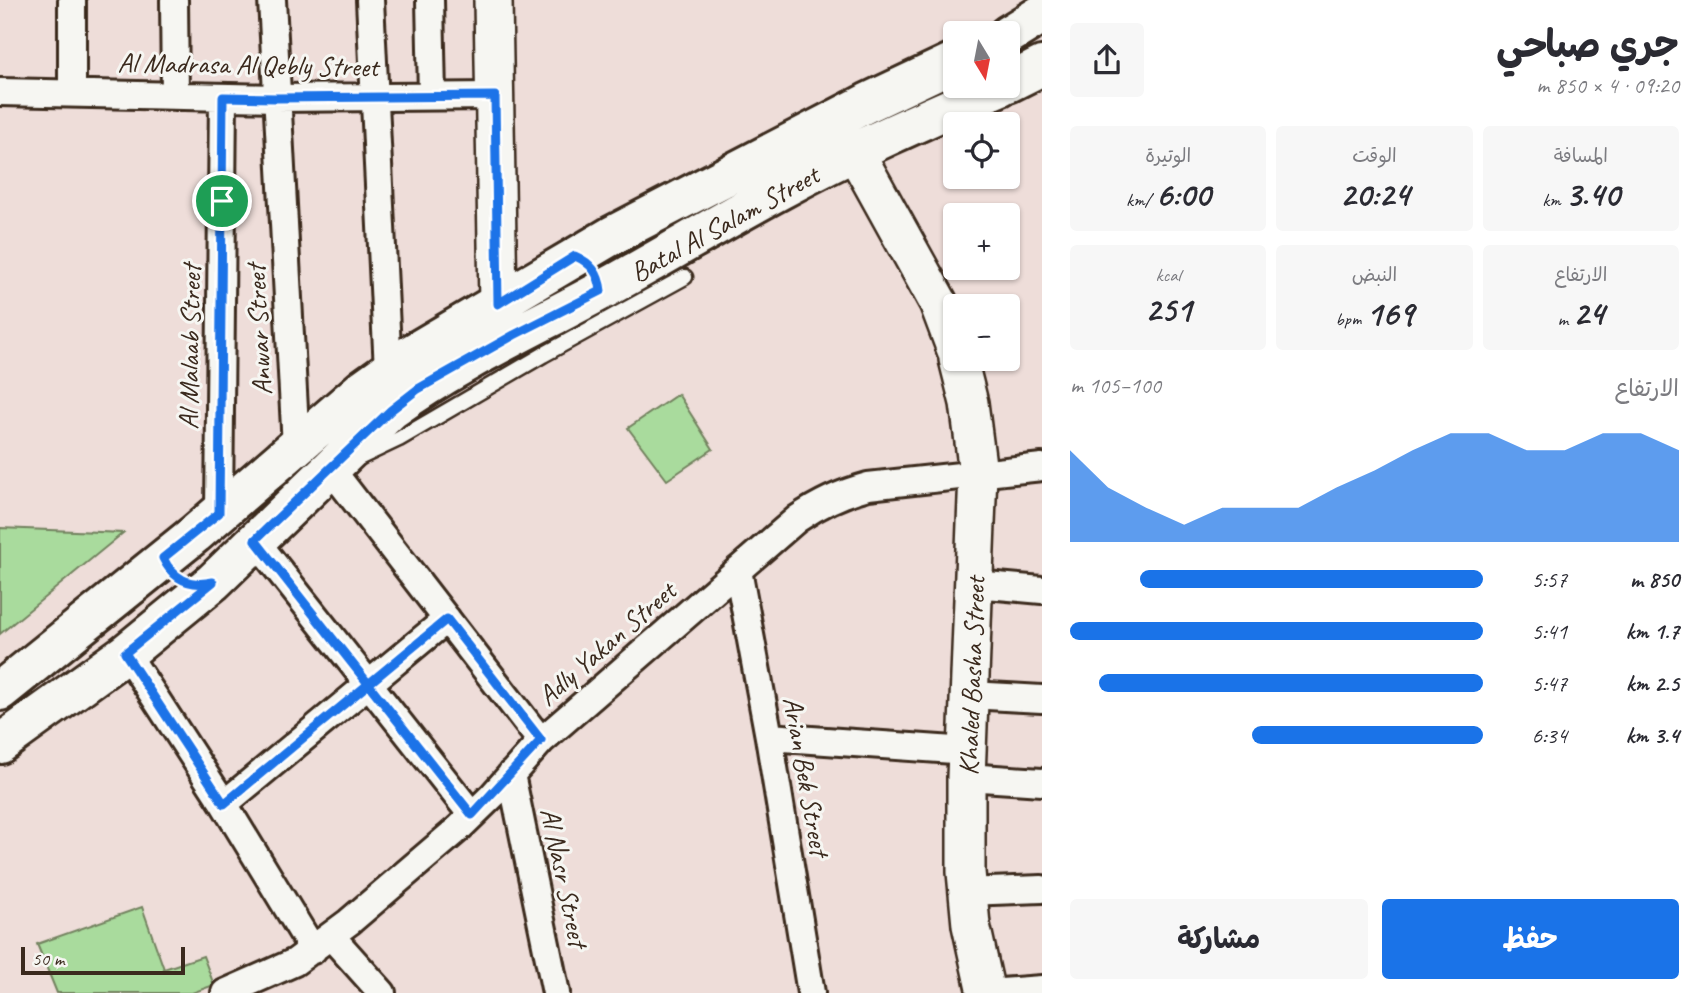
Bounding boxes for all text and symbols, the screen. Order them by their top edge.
north arrow [943,21,1020,98]
map controls [943,21,1020,371]
text: جري صباحي [1496,21,1679,68]
button: share [1070,23,1144,97]
street label: Al Madrasa Al Qebly Street [117,45,381,84]
text: 09:20 · 4 × 850 m [1536,71,1679,100]
button: locate [943,112,1020,189]
text: الوتيرة [1145,144,1191,168]
text: الوقت [1352,144,1397,168]
text: المسافة [1554,144,1608,168]
street label: Batal Al Salam Street [624,156,827,290]
pin [192,171,252,231]
text: 6:00 [1155,172,1210,217]
text: 20:24 [1340,172,1409,217]
text: 3.40 [1565,172,1620,217]
icon: arrive [203,182,241,220]
text: /km [1126,188,1155,212]
text: km [1542,188,1565,212]
button: + [943,203,1020,280]
street label: Al Malaab Street [171,260,209,430]
street label: Anwar Street [237,260,279,396]
text: kcal [1156,263,1181,287]
text: النبض [1352,263,1397,287]
text: الارتفاع [1554,263,1607,287]
text: 251 [1145,287,1192,332]
text: 169 [1366,291,1414,336]
text: 24 [1573,291,1604,336]
button: − [943,294,1020,371]
text: bpm [1335,307,1366,331]
text: m [1557,307,1573,331]
text: 100–105 m [1070,371,1161,400]
text: الارتفاع [1615,374,1679,403]
text: 5:57 [1531,565,1567,594]
text: 850 m [1630,565,1679,594]
street label: Adly Yakan Street [530,572,685,713]
street label: Khaled Basha Street [951,573,993,776]
text: 5:41 [1531,617,1567,646]
text: 1.7 km [1626,617,1679,646]
text: 5:47 [1531,669,1567,698]
text: 2.5 km [1626,669,1679,698]
street label: Arian Bek Street [775,694,838,862]
text: 6:34 [1531,721,1567,750]
text: 3.4 km [1625,721,1679,750]
street label: Al Nasr Street [533,804,597,954]
button: مشاركة [1070,899,1368,979]
button: حفظ [1382,899,1679,979]
scale bar [21,944,186,976]
text: 50 m [32,947,64,971]

